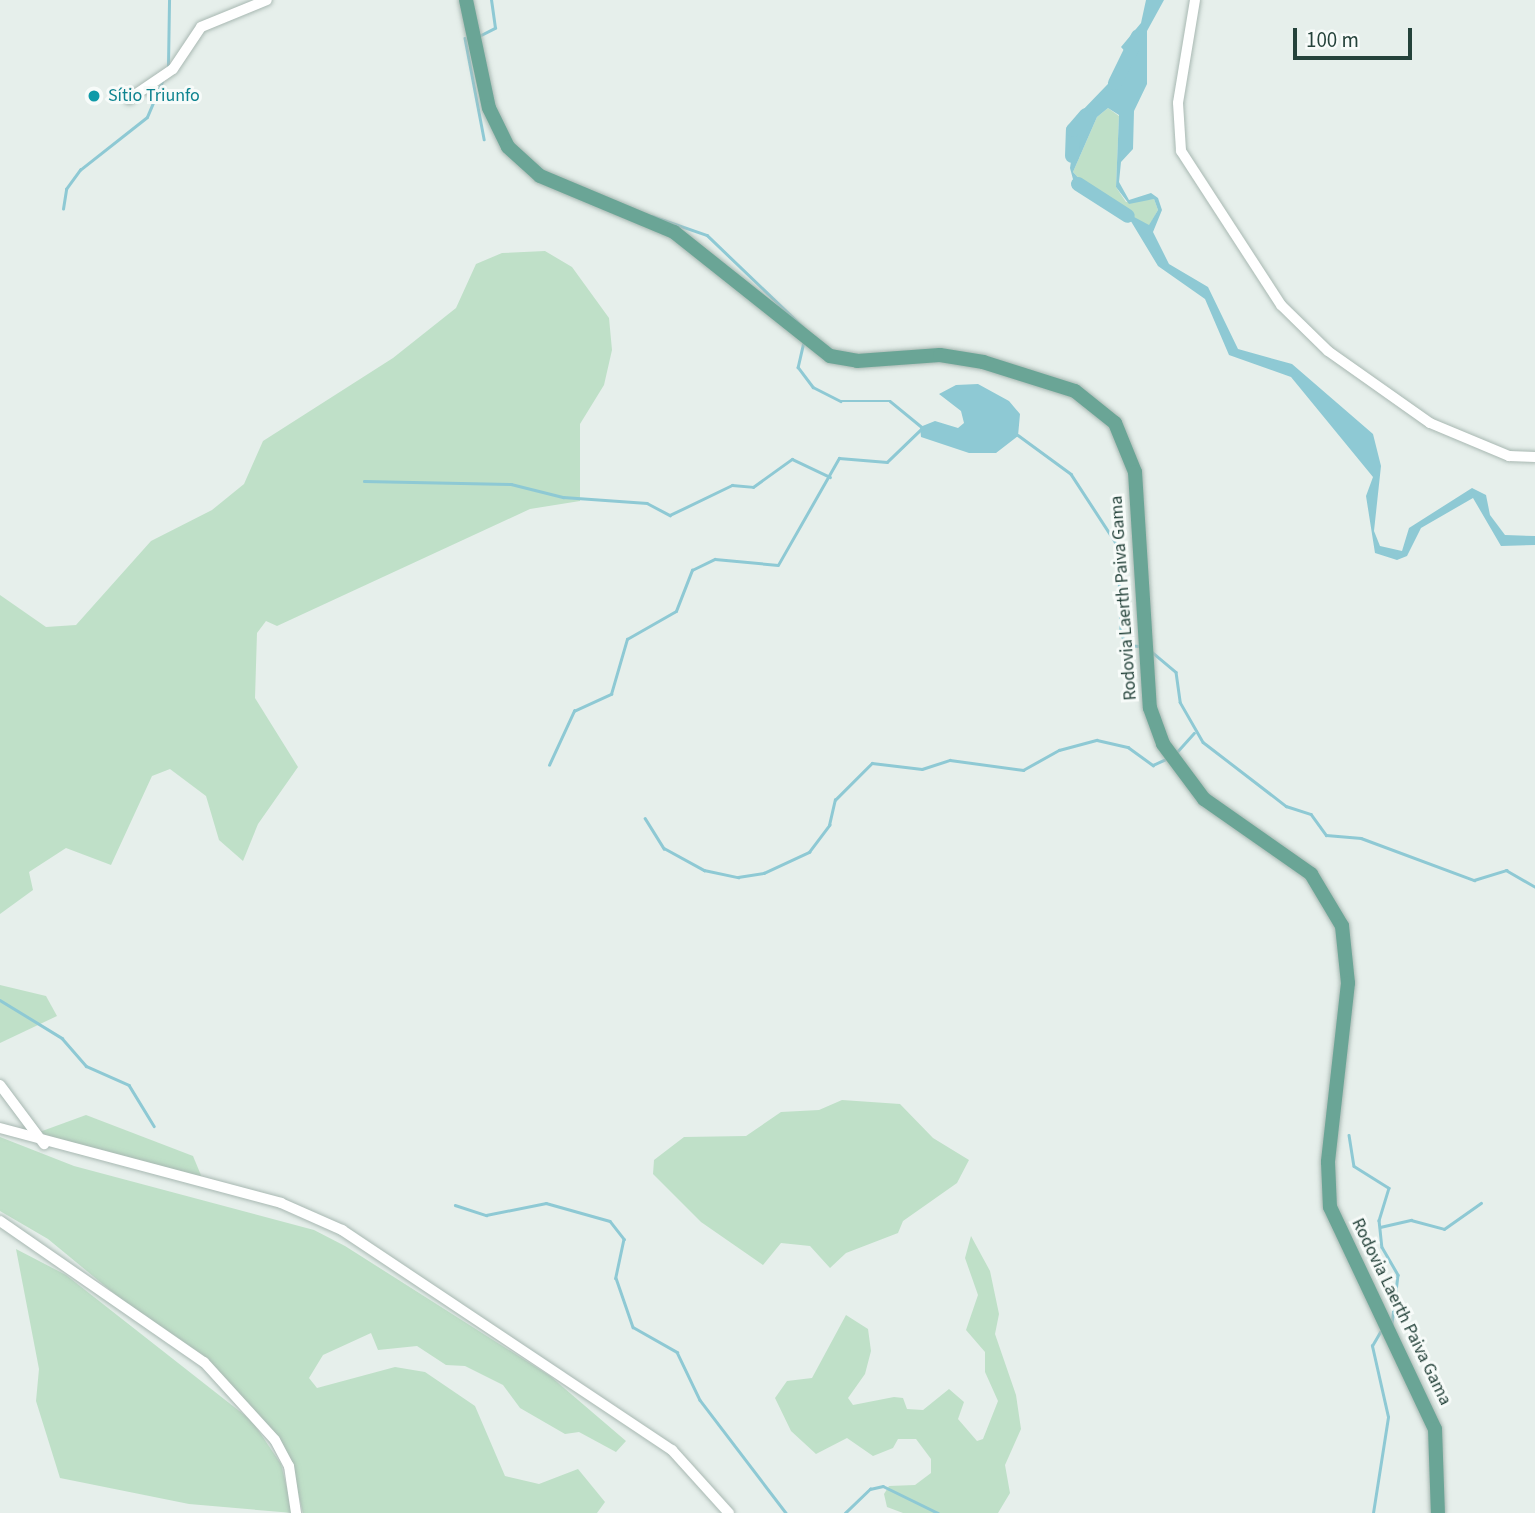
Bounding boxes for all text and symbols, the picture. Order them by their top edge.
scale bar [1297,14,1416,58]
text: 100 m [1306,25,1359,55]
place label: Sítio Triunfo [108,85,200,107]
marker: Sítio Triunfo [86,88,102,104]
street label: Rodovia Laerth Paiva Gama [1106,495,1142,701]
street label: Rodovia Laerth Paiva Gama [1346,1215,1456,1409]

